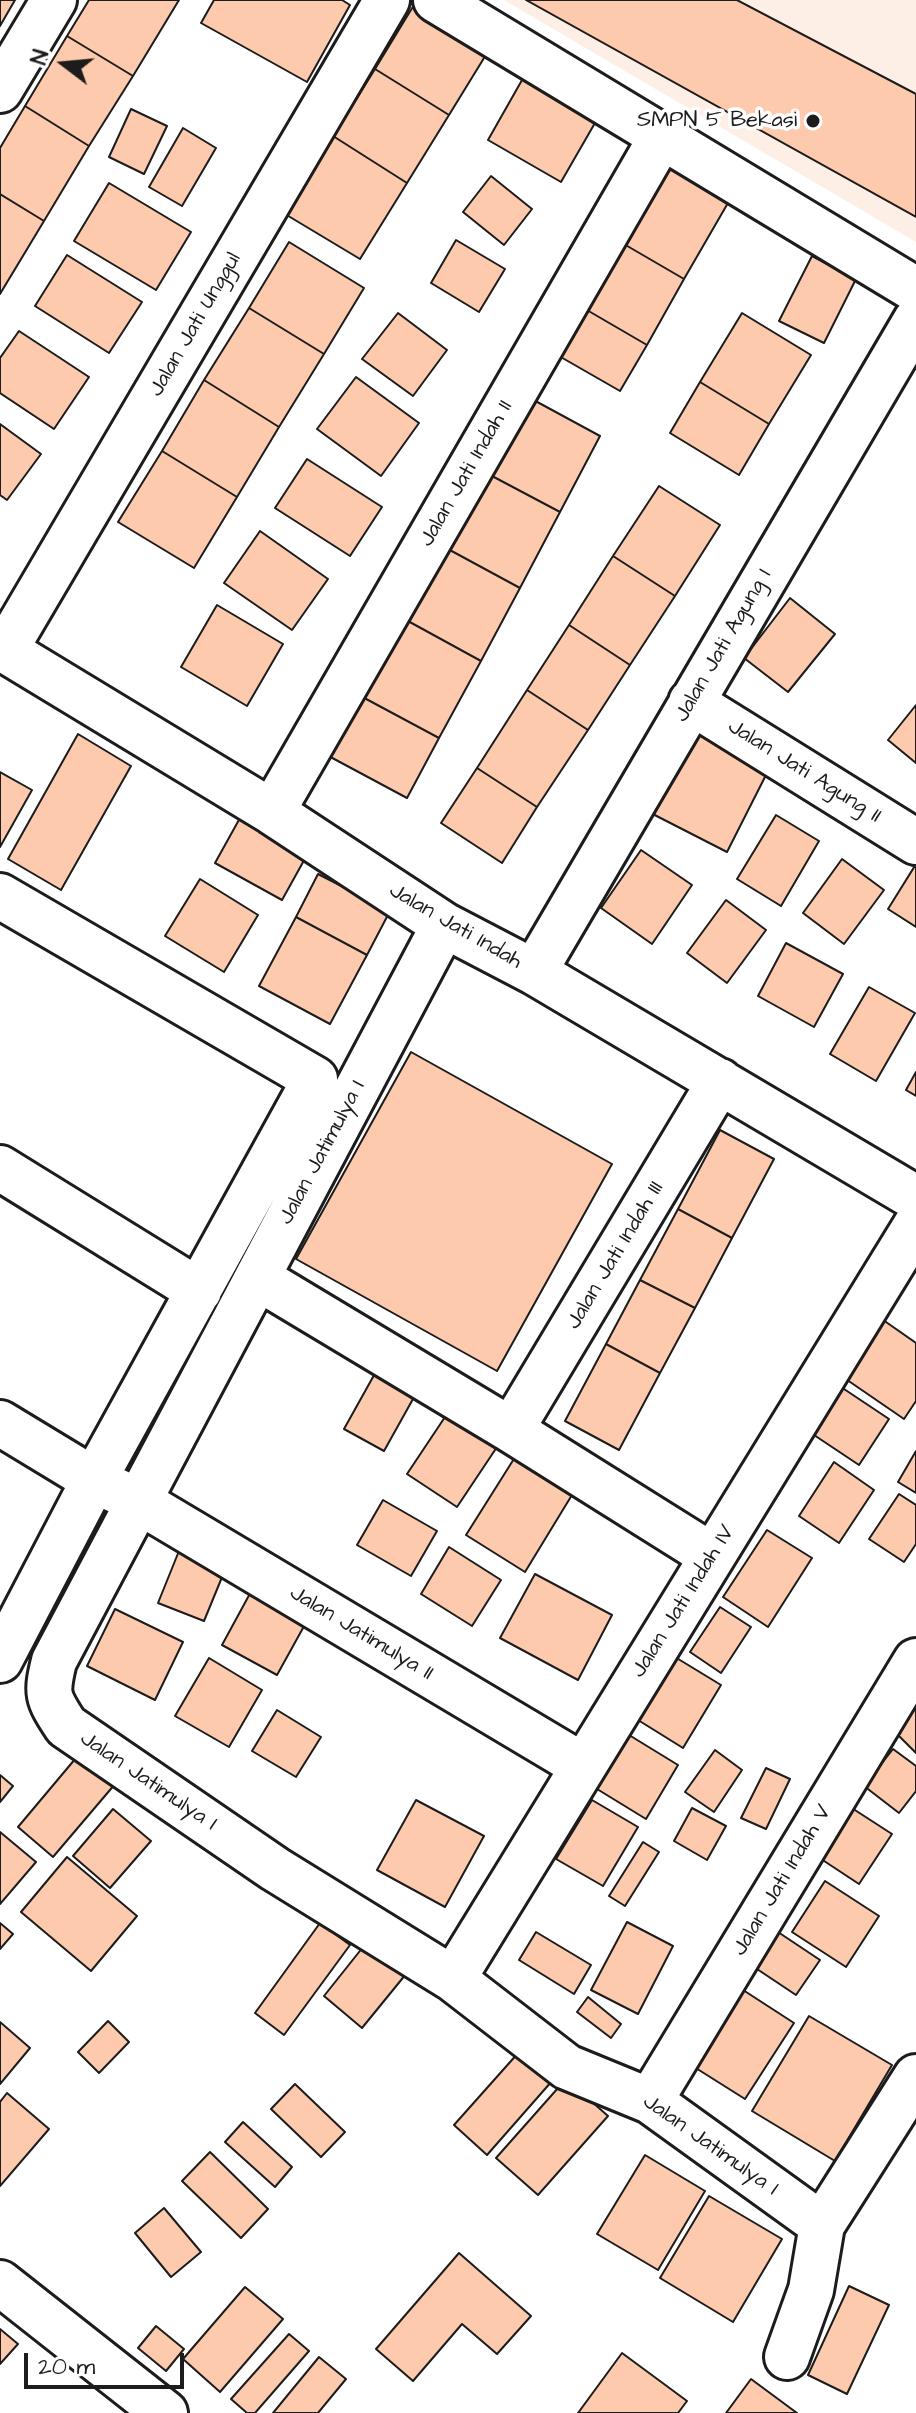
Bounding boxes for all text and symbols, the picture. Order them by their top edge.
north arrow [24,24,104,104]
text: N [24,46,57,68]
place label: SMPN 5 Bekasi [637,108,797,134]
marker: SMPN 5 Bekasi [804,112,822,130]
street label: Jalan Jati Unggul [144,248,248,402]
street label: Jalan Jati Indah II [414,396,520,552]
street label: Jalan Jati Agung I [670,565,778,727]
street label: Jalan Jati Agung II [723,714,885,830]
street label: Jalan Jati Indah [384,878,526,976]
street label: Jalan Jatimulya I [274,1076,372,1230]
street label: Jalan Jati Indah III [562,1177,670,1335]
street label: Jalan Jati Indah IV [626,1521,742,1683]
street label: Jalan Jatimulya II [284,1581,438,1687]
street label: Jalan Jatimulya I [74,1726,222,1838]
street label: Jalan Jati Indah V [728,1801,838,1961]
street label: Jalan Jatimulya I [637,2089,783,2203]
scale bar [28,2337,188,2387]
text: 20 m [38,2350,95,2384]

